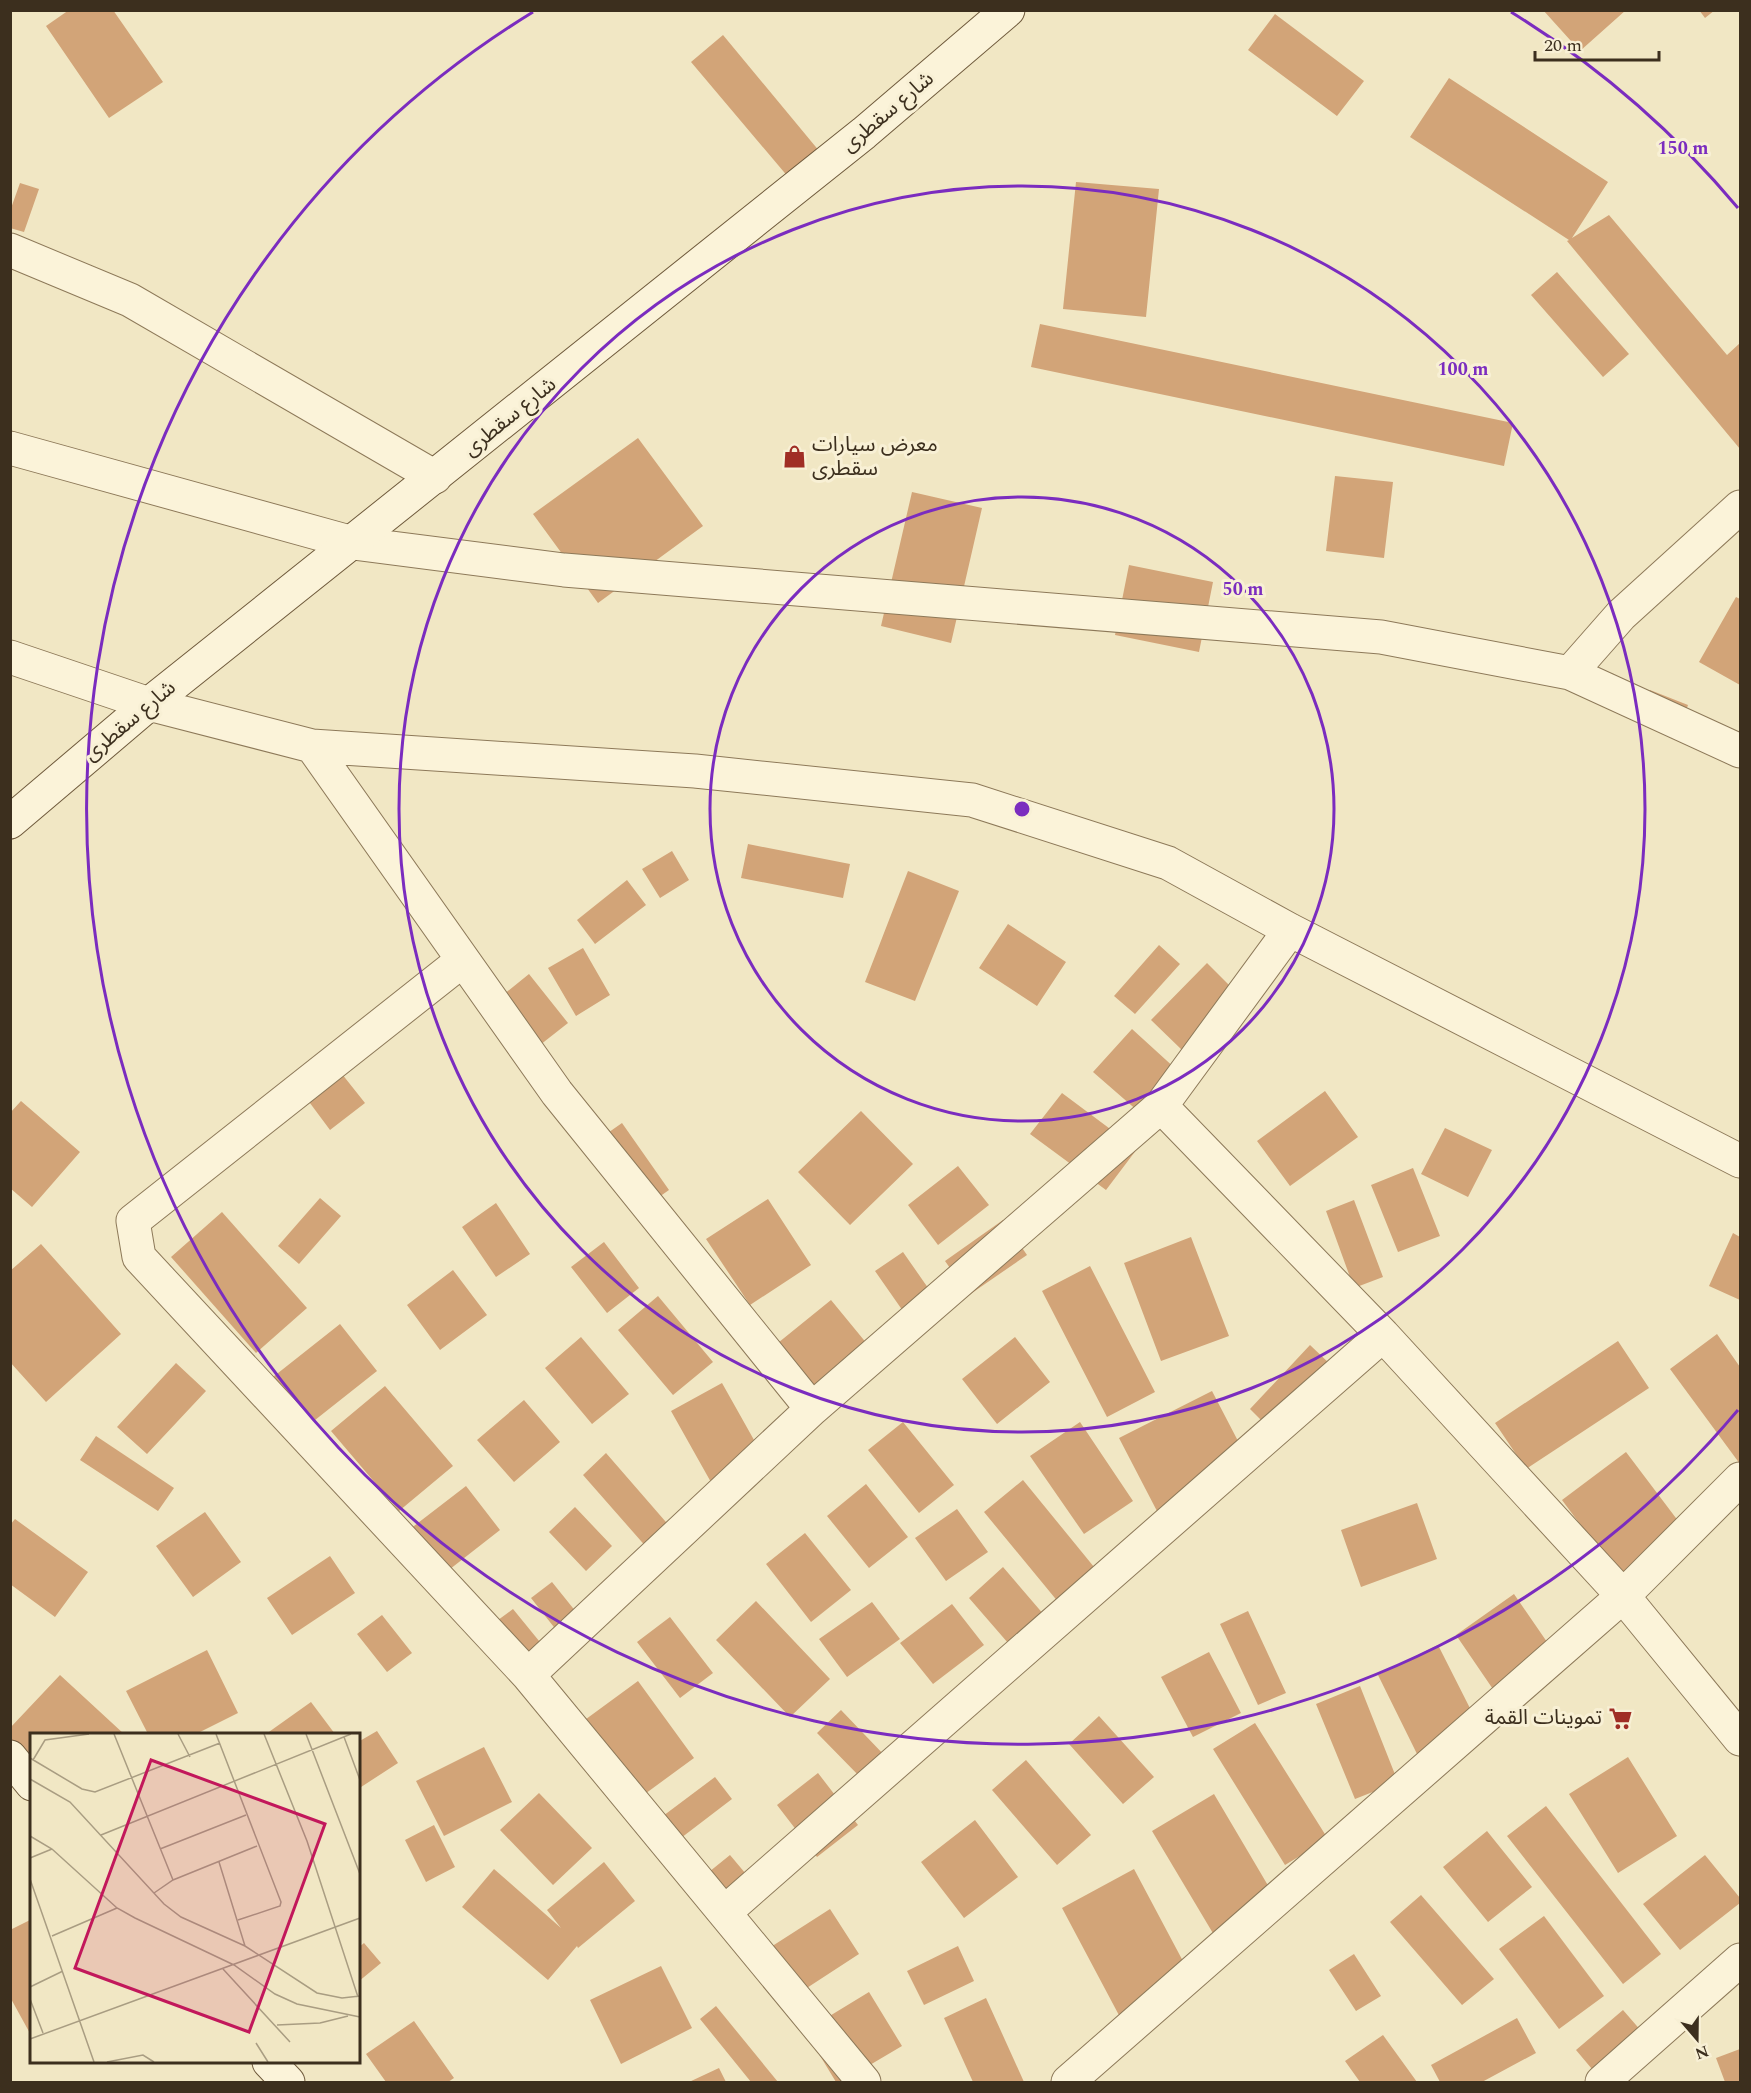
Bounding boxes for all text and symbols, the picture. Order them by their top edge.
scale bar [1535,24,1660,62]
text: 20 m [1544,32,1582,59]
street label: شارع سقطرى [835,64,941,160]
text: 150 m [1657,135,1709,162]
text: 100 m [1437,356,1489,383]
street label: شارع سقطرى [456,369,564,465]
place label: معرض سيارات سقطرى [812,429,938,485]
shop icon: معرض سيارات سقطرى [781,444,807,470]
text: 50 m [1223,576,1263,603]
street label: شارع سقطرى [77,673,183,769]
centre of rings [1012,799,1032,819]
place label: تموينات القمة [1485,1702,1602,1734]
supermarket icon: تموينات القمة [1607,1705,1633,1731]
inset map [30,1733,360,2063]
north arrow [1667,2009,1727,2069]
text: N [1692,2039,1712,2066]

